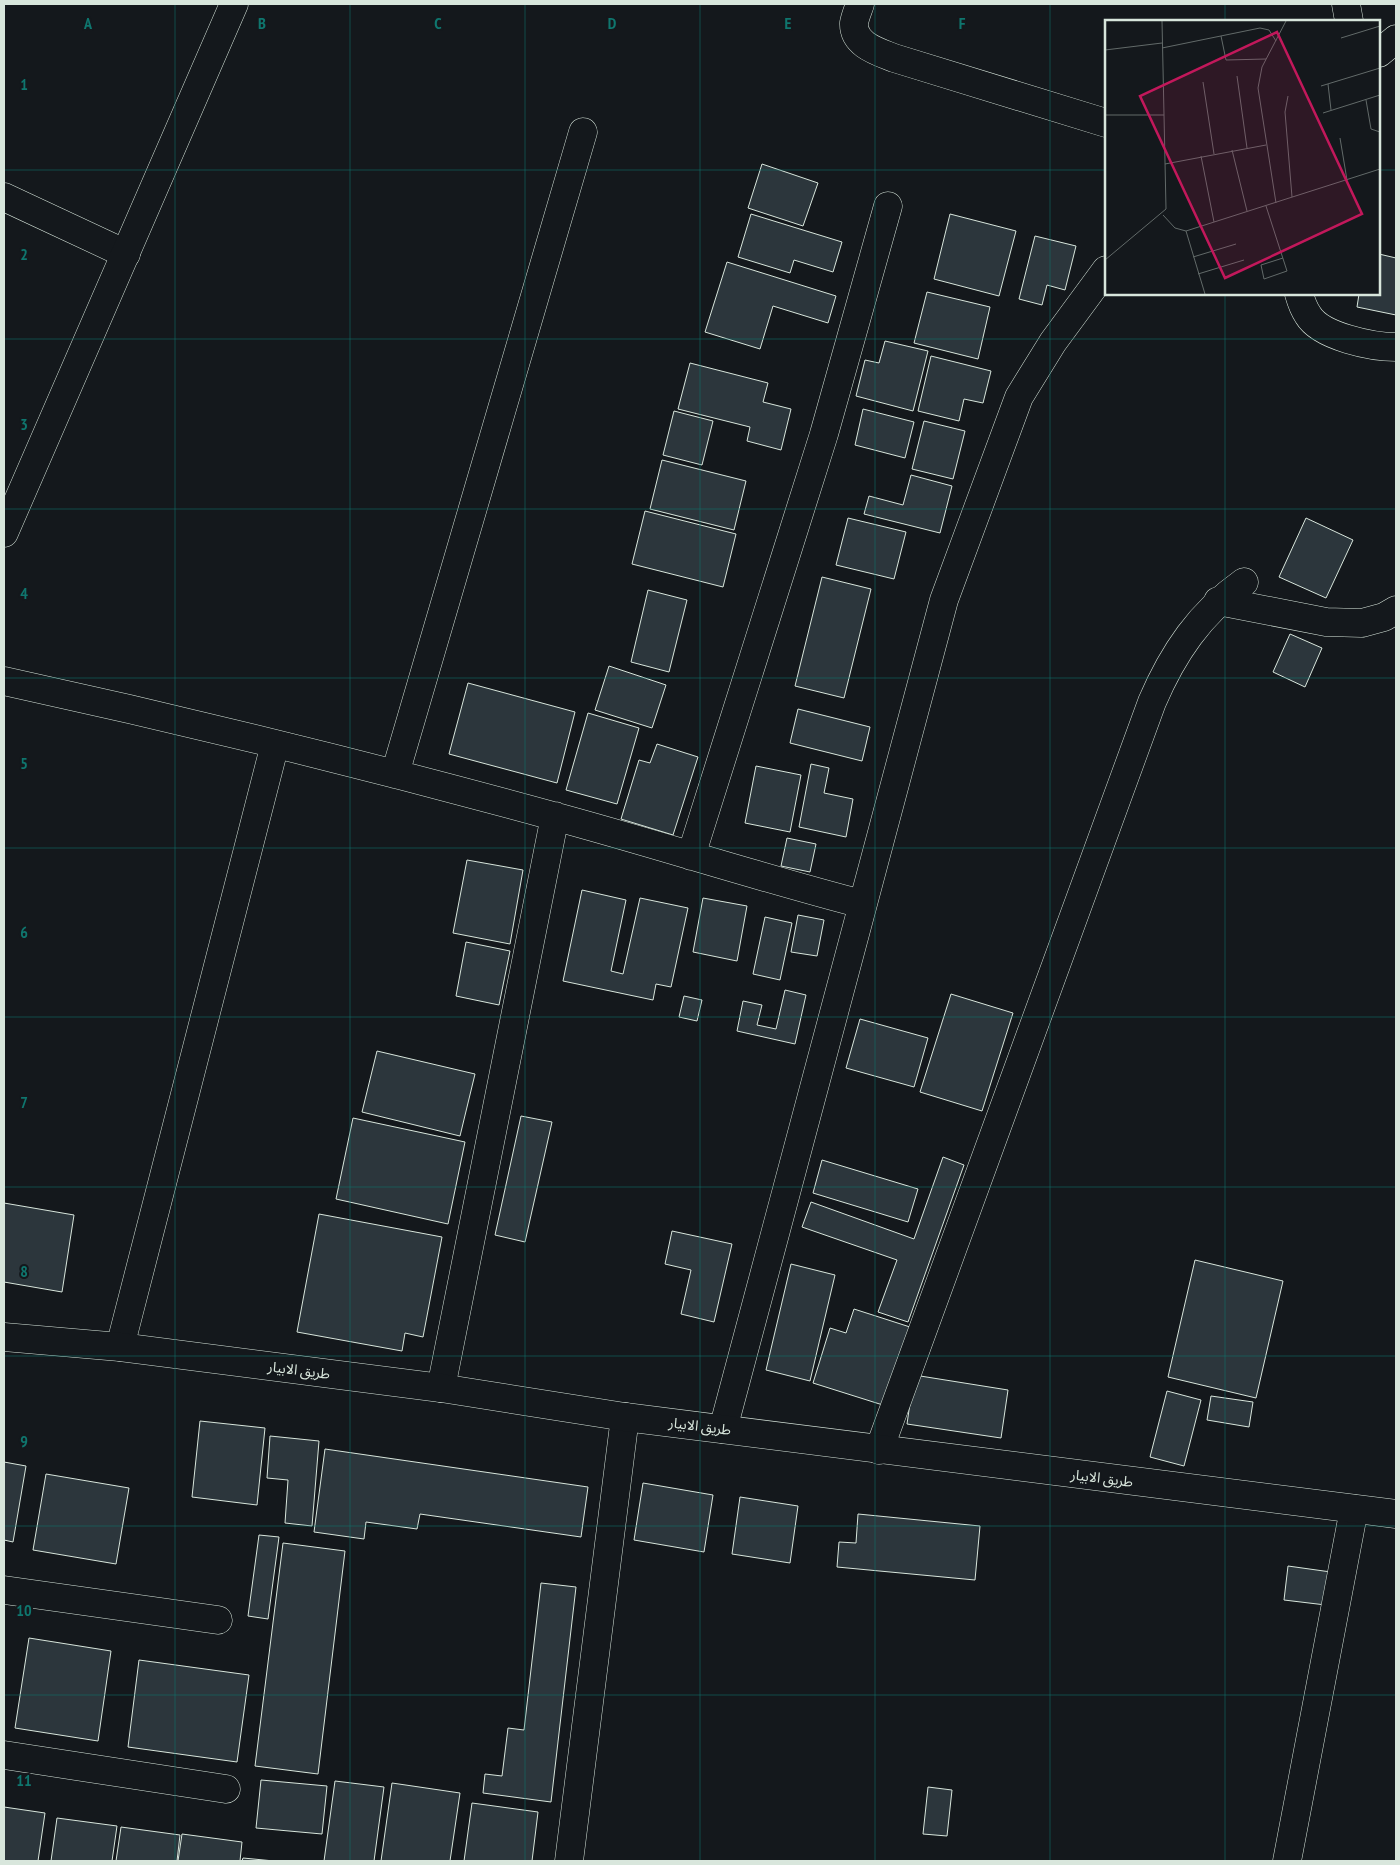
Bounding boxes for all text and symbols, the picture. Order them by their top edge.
text: A [83,13,93,33]
text: B [258,13,266,33]
text: C [434,13,442,33]
text: D [608,13,617,33]
text: E [785,13,792,33]
text: F [959,13,966,33]
inset map [1105,20,1380,295]
text: 1 [20,74,28,94]
text: 2 [20,244,28,264]
text: 3 [20,414,28,434]
text: 4 [20,583,28,603]
text: 5 [20,753,28,773]
text: 6 [20,922,28,942]
text: 7 [20,1092,28,1112]
text: 8 [20,1261,28,1281]
street label: طريق الابيار [266,1357,331,1384]
street label: طريق الابيار [667,1413,732,1440]
text: 9 [20,1431,28,1451]
street label: طريق الابيار [1069,1465,1134,1492]
text: 10 [16,1600,32,1620]
text: 11 [16,1770,32,1790]

